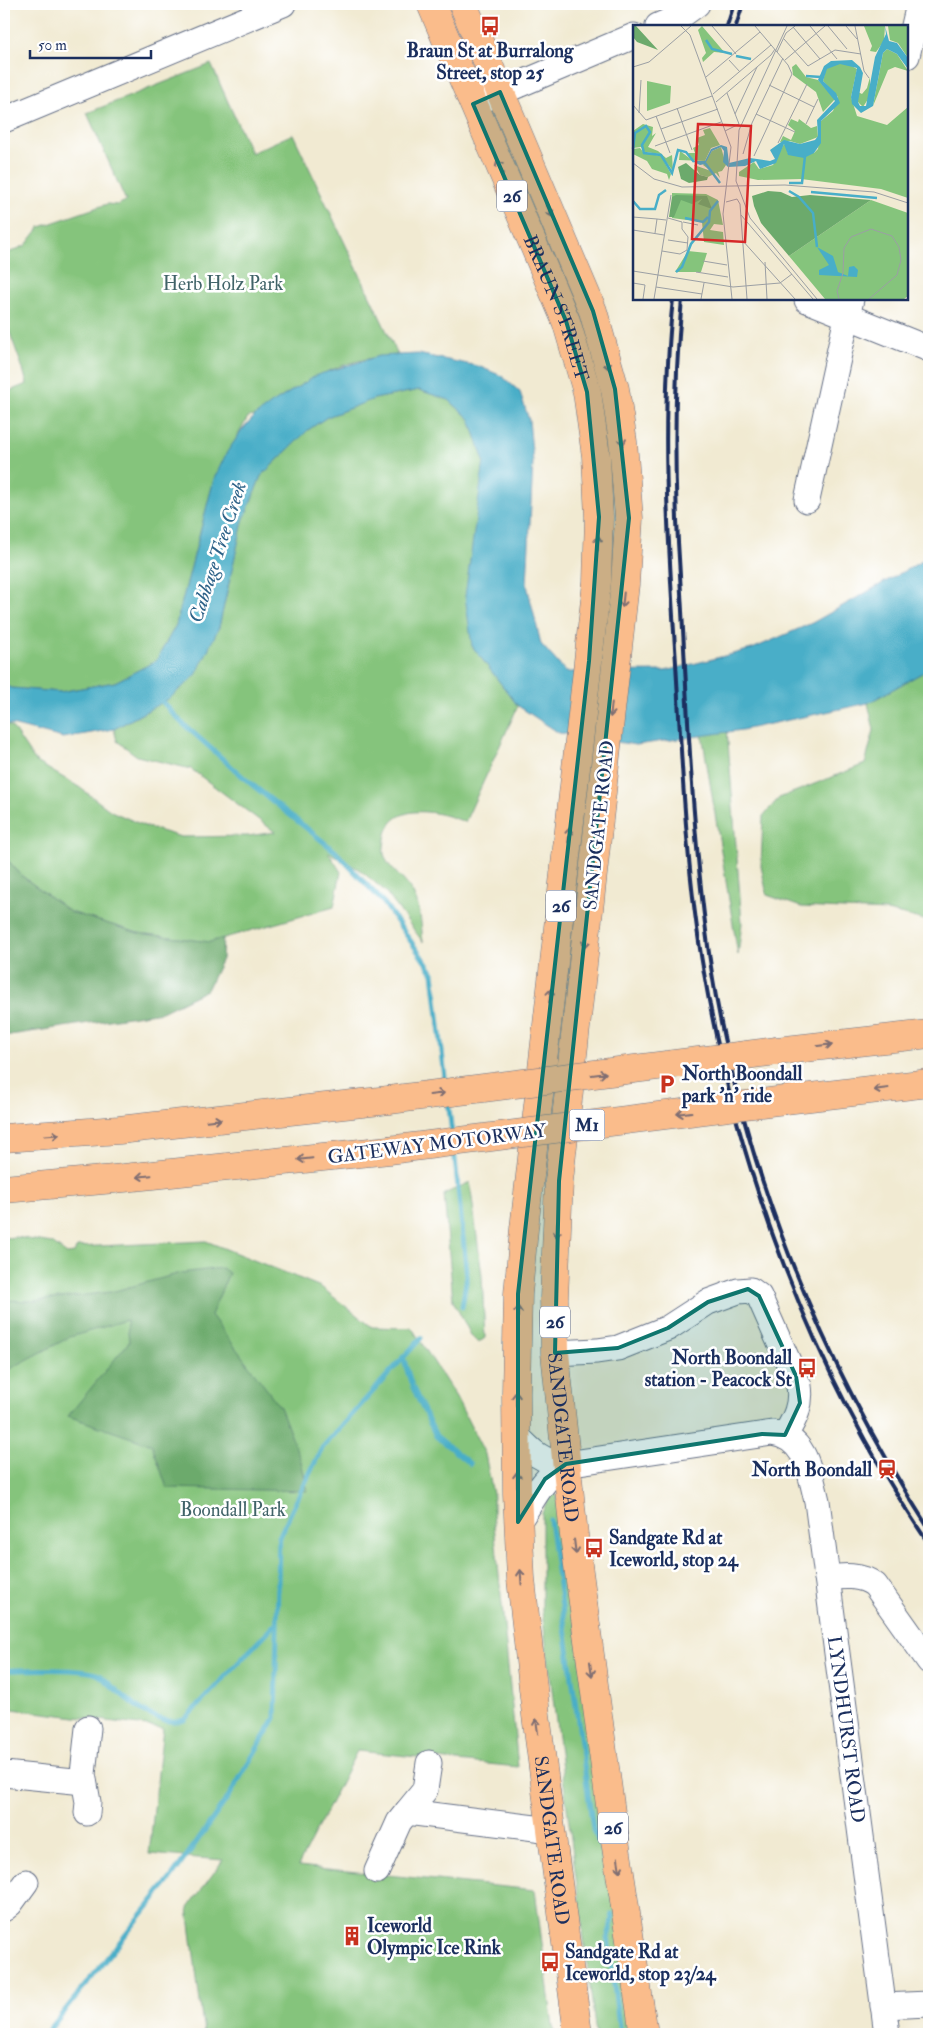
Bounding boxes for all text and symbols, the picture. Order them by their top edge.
bus stop icon: Braun St at Burralong Street, stop 25 [479,15,501,37]
inset map [633,25,908,300]
scale bar [30,28,151,60]
text: 50 m [38,36,67,55]
place label: Braun St at Burralong Street, stop 25 [407,39,574,86]
one-way arrow [494,160,504,175]
road number: 26 [497,180,527,212]
one-way arrow [545,202,555,217]
street label: BRAUN STREET [518,231,594,384]
park label: Herb Holz Park [163,272,283,296]
one-way arrow [603,353,612,369]
one-way arrow [617,429,627,445]
water label: Cabbage Tree Creek [183,478,252,626]
one-way arrow [594,535,603,551]
one-way arrow [618,591,628,607]
one-way arrow [606,702,616,718]
street label: SANDGATE ROAD [578,739,620,911]
one-way arrow [564,827,574,843]
road number: 26 [546,890,576,921]
one-way arrow [581,931,591,947]
one-way arrow [545,989,555,1005]
one-way arrow [817,1040,833,1050]
place label: North Boondall park 'n' ride [681,1062,802,1109]
one-way arrow [590,1068,606,1078]
parking icon: North Boondall park 'n' ride [656,1073,678,1095]
one-way arrow [873,1084,889,1094]
one-way arrow [429,1089,445,1099]
one-way arrow [676,1108,692,1118]
road number: M1 [570,1110,604,1140]
one-way arrow [206,1116,222,1125]
street label: GATEWAY MOTORWAY [326,1119,549,1169]
one-way arrow [44,1130,60,1139]
one-way arrow [298,1154,314,1164]
one-way arrow [136,1171,152,1181]
one-way arrow [552,1221,561,1237]
one-way arrow [513,1306,523,1322]
road number: 26 [540,1306,570,1338]
place label: North Boondall station - Peacock St [645,1346,793,1392]
street label: SANDGATE ROAD [542,1351,584,1524]
bus stop icon: North Boondall station - Peacock St [796,1357,818,1379]
one-way arrow [511,1391,521,1408]
place label: North Boondall [751,1458,872,1482]
station icon: North Boondall [876,1458,898,1480]
one-way arrow [512,1471,521,1487]
park label: Boondall Park [180,1498,286,1522]
place label: Sandgate Rd at Iceworld, stop 24 [609,1526,739,1573]
bus stop icon: Sandgate Rd at Iceworld, stop 24 [583,1537,605,1559]
one-way arrow [570,1539,580,1555]
one-way arrow [516,1569,526,1585]
street label: LYNDHURST ROAD [822,1634,870,1824]
one-way arrow [587,1661,597,1677]
one-way arrow [532,1718,542,1734]
street label: SANDGATE ROAD [528,1754,575,1926]
road number: 26 [598,1812,628,1844]
one-way arrow [615,1857,625,1873]
place label: Iceworld Olympic Ice Rink [367,1914,502,1961]
building icon: Iceworld Olympic Ice Rink [341,1925,363,1947]
place label: Sandgate Rd at Iceworld, stop 23/24 [565,1940,717,1987]
bus stop icon: Sandgate Rd at Iceworld, stop 23/24 [539,1951,561,1973]

